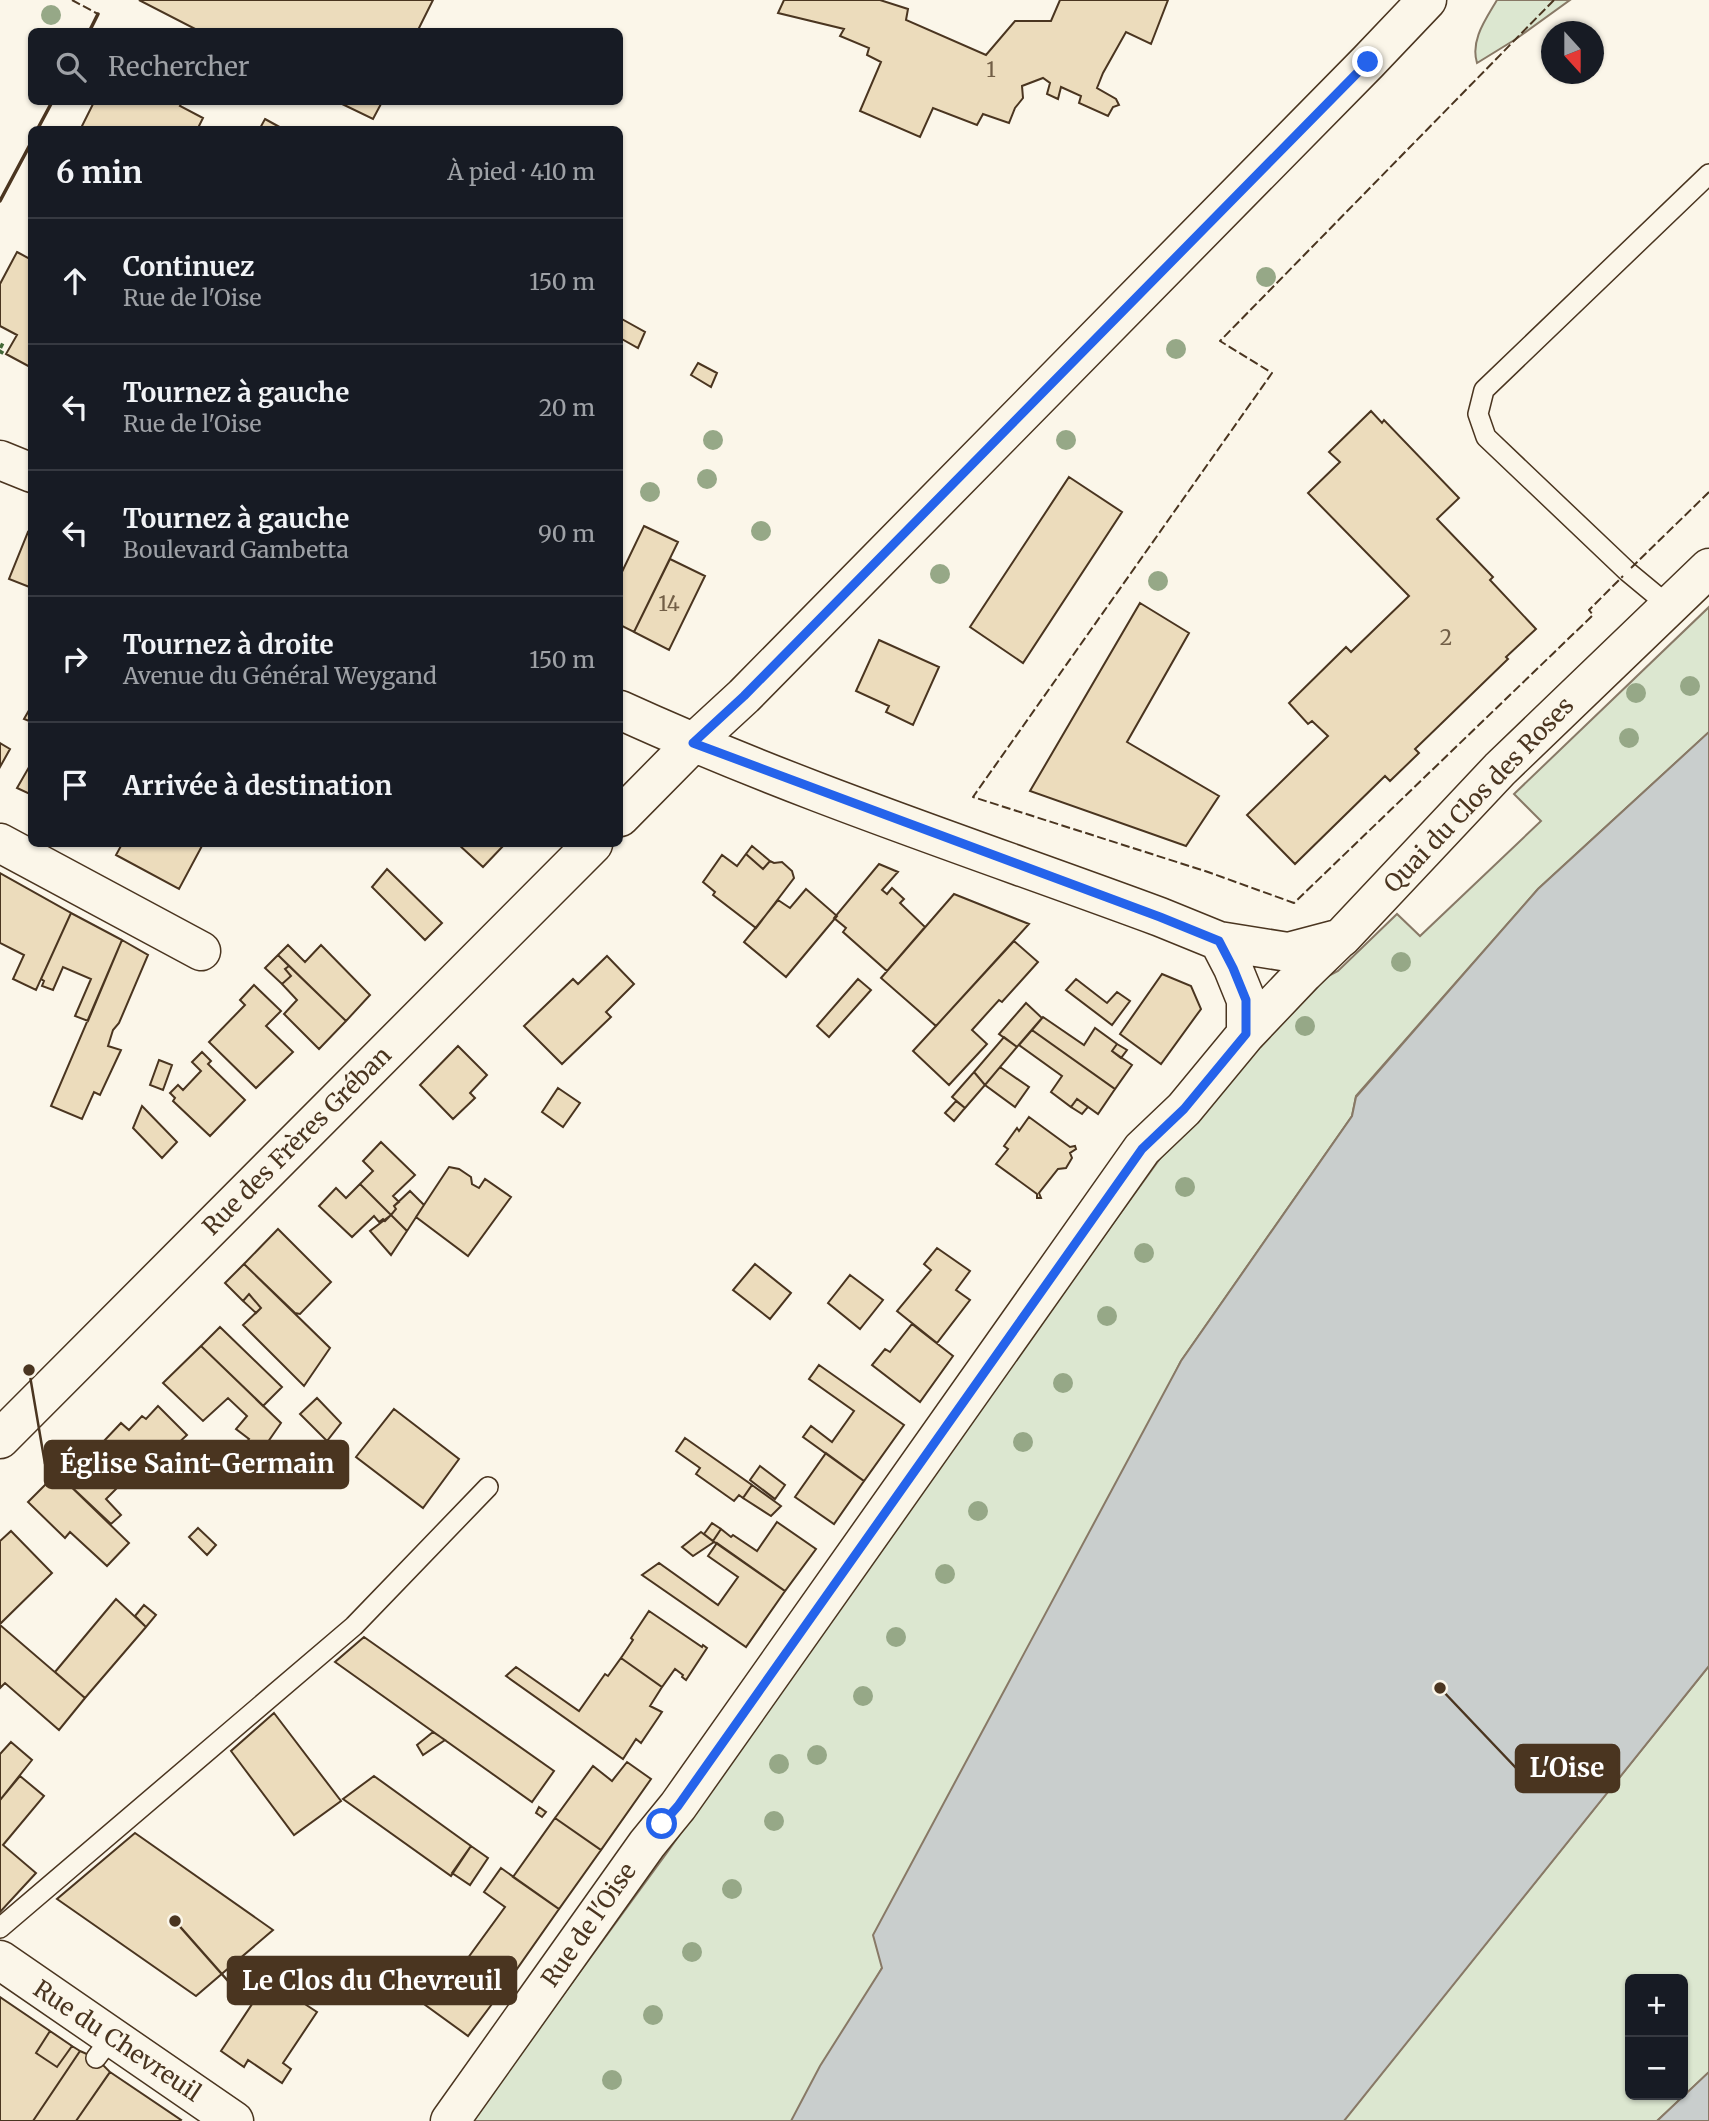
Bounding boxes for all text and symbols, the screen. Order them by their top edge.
north arrow [1541,21,1604,84]
search box [28,28,623,105]
route end [1352,46,1383,77]
icon: search [52,48,90,86]
text: Rechercher [108,50,250,83]
house number: 1 [986,56,996,83]
text: 6 min [56,153,142,191]
text: À pied · 410 m [447,157,595,186]
text: Continuez [123,250,254,283]
icon: ahead [56,262,94,300]
text: 150 m [529,267,595,296]
text: Rue de l'Oise [123,283,262,312]
text: Tournez à gauche [123,376,349,409]
icon: left [56,388,94,426]
text: 20 m [539,393,595,422]
text: Rue de l'Oise [123,409,262,438]
text: Tournez à gauche [123,502,349,535]
icon: left [56,514,94,552]
text: 90 m [538,519,595,548]
text: Boulevard Gambetta [123,535,349,564]
house number: 14 [658,590,680,617]
house number: 2 [1440,624,1452,651]
text: Tournez à droite [123,628,334,661]
icon: right [56,640,94,678]
text: 150 m [529,645,595,674]
text: Avenue du Général Weygand [123,661,437,690]
street label: Quai du Clos des Roses [1377,690,1580,899]
icon: arrive [56,766,94,804]
text: Arrivée à destination [123,769,392,802]
street label: Rue des Frères Gréban [196,1040,398,1242]
callout: Église Saint-Germain [45,1441,348,1488]
text: Église Saint-Germain [60,1446,335,1480]
callout: L'Oise [1516,1745,1619,1792]
text: L'Oise [1530,1751,1604,1784]
route start [646,1808,677,1839]
street label: Rue de l'Oise [534,1857,643,1993]
callout: Le Clos du Chevreuil [228,1957,516,2004]
text: Le Clos du Chevreuil [242,1964,502,1997]
street label: Rue du Chevreuil [28,1973,207,2108]
map controls [1625,1974,1688,2100]
button: + [1625,1974,1688,2037]
button: − [1625,2037,1688,2100]

